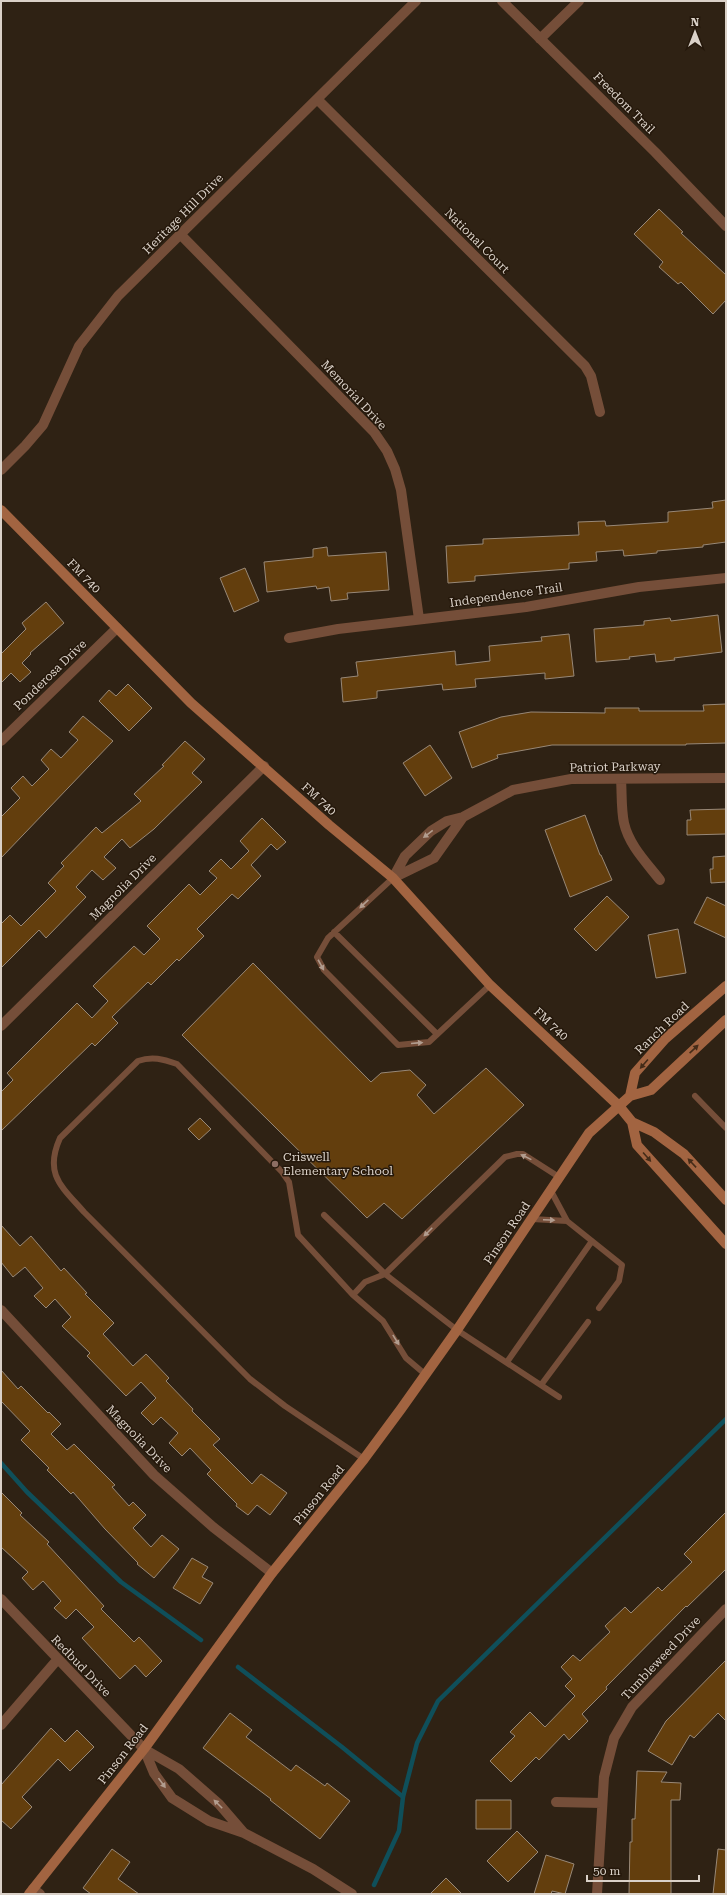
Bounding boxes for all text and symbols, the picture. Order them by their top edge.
north arrow [675,12,715,52]
text: N [691,16,700,29]
street label: Freedom Trail [590,69,658,137]
street label: Heritage Hill Drive [140,171,226,257]
street label: National Court [442,206,513,277]
street label: Memorial Drive [318,357,390,433]
street label: FM 740 [64,556,104,596]
street label: Independence Trail [449,580,564,610]
street label: Ponderosa Drive [11,637,90,713]
street label: Patriot Parkway [569,759,662,775]
street label: FM 740 [299,780,339,818]
one-way arrow [423,829,434,838]
street label: Magnolia Drive [87,851,159,923]
one-way arrow [359,900,369,909]
one-way arrow [318,959,325,971]
street label: Ranch Road [632,999,692,1057]
street label: FM 740 [531,1005,571,1044]
one-way arrow [411,1039,423,1046]
one-way arrow [689,1044,699,1054]
one-way arrow [639,1059,648,1069]
place label: Criswell Elementary School [283,1150,393,1178]
one-way arrow [642,1151,651,1162]
one-way arrow [520,1154,532,1160]
one-way arrow [688,1158,697,1168]
marker: Criswell Elementary School [270,1159,280,1169]
street label: Pinson Road [481,1199,533,1267]
one-way arrow [543,1217,556,1223]
one-way arrow [423,1228,433,1237]
one-way arrow [392,1335,400,1346]
street label: Magnolia Drive [103,1402,175,1476]
street label: Pinson Road [291,1462,347,1528]
street label: Tumbleweed Drive [619,1613,704,1703]
street label: Redbud Drive [48,1632,114,1700]
street label: Pinson Road [95,1721,151,1787]
one-way arrow [157,1778,166,1789]
one-way arrow [214,1799,223,1809]
scale bar [587,1857,699,1883]
text: 50 m [593,1864,620,1878]

